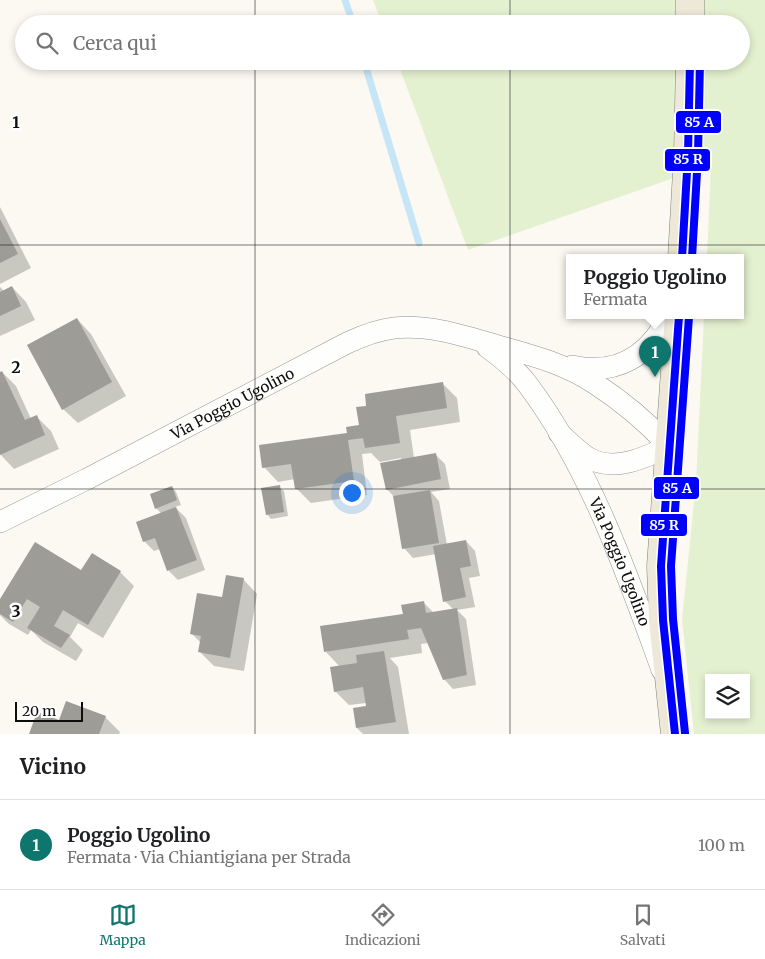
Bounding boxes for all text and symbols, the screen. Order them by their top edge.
search box [15,15,750,70]
icon: search [33,29,61,57]
text: Cerca qui [73,31,157,55]
line badge: 85 A [675,110,722,134]
text: 1 [12,112,20,132]
text: 85 A [684,113,715,131]
line badge: 85 R [664,148,711,172]
text: 85 R [673,150,704,168]
popup [566,254,744,319]
text: Poggio Ugolino [583,265,727,289]
text: Fermata [583,289,647,309]
pin: 1 [639,336,671,377]
text: 2 [11,357,21,377]
street label: Via Poggio Ugolino [166,363,297,444]
line badge: 85 A [653,476,700,500]
text: 85 A [662,479,693,497]
your location [339,480,365,506]
street label: Via Poggio Ugolino [585,493,655,629]
line badge: 85 R [640,513,688,537]
text: 85 R [649,516,680,534]
text: 3 [11,601,21,621]
map controls [705,674,750,719]
button: layers [705,674,750,719]
scale bar [15,699,82,722]
text: 20 m [22,702,56,720]
text: Vicino [20,753,86,780]
text: Poggio Ugolino [67,823,210,847]
text: 1 [32,835,40,855]
text: 100 m [698,835,745,855]
text: Fermata · Via Chiantigiana per Strada [67,847,351,867]
tab: Mappa [100,901,146,949]
tab: Indicazioni [345,901,421,949]
tab: Salvati [620,901,665,949]

